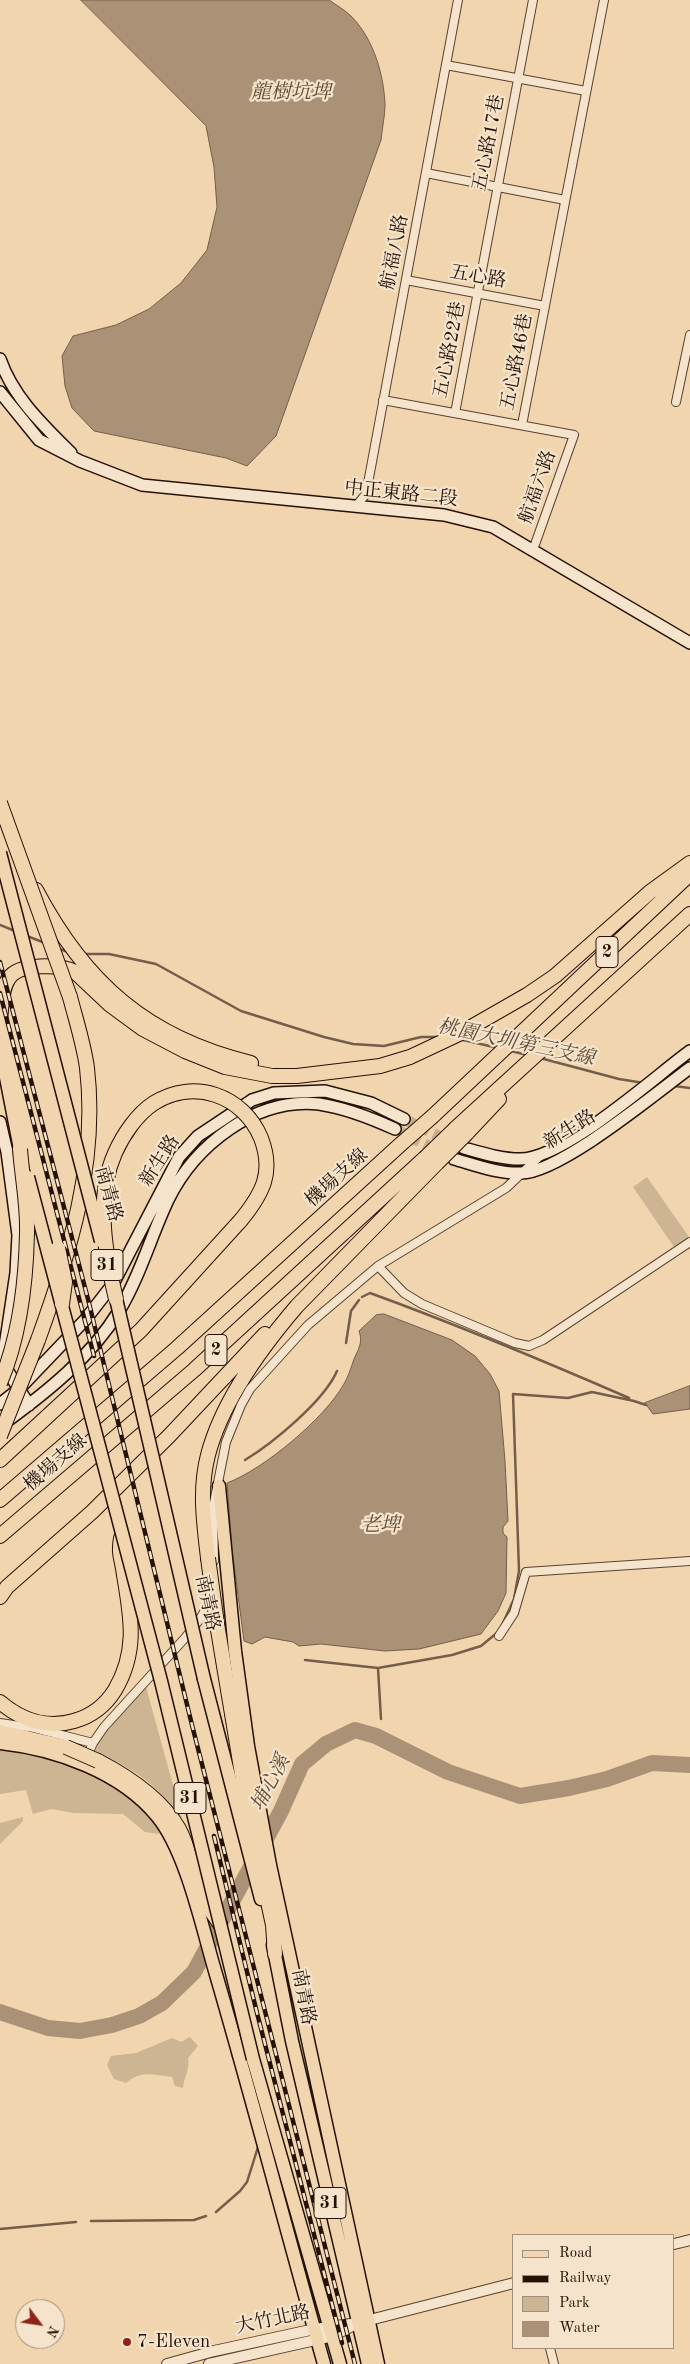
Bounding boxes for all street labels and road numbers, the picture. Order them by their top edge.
street label: 五心路17巷 [468,93,510,193]
street label: 航福八路 [377,213,413,291]
street label: 五心路 [448,261,508,293]
street label: 五心路22巷 [429,300,471,400]
street label: 五心路46巷 [496,312,538,412]
street label: 航福六路 [515,447,561,527]
street label: 中正東路二段 [343,477,459,511]
road number: 2 [596,936,618,968]
street label: 新生路 [540,1105,600,1155]
street label: 新生路 [135,1131,185,1191]
street label: 機場支線 [301,1144,373,1212]
street label: 南青路 [90,1164,126,1224]
road number: 31 [91,1250,123,1280]
road number: 2 [205,1334,227,1366]
street label: 機場支線 [20,1429,92,1497]
street label: 南青路 [190,1573,224,1633]
road number: 31 [174,1782,206,1814]
street label: 南青路 [286,1967,320,2027]
road number: 31 [314,2188,346,2218]
street label: 大竹北路 [233,2301,313,2339]

